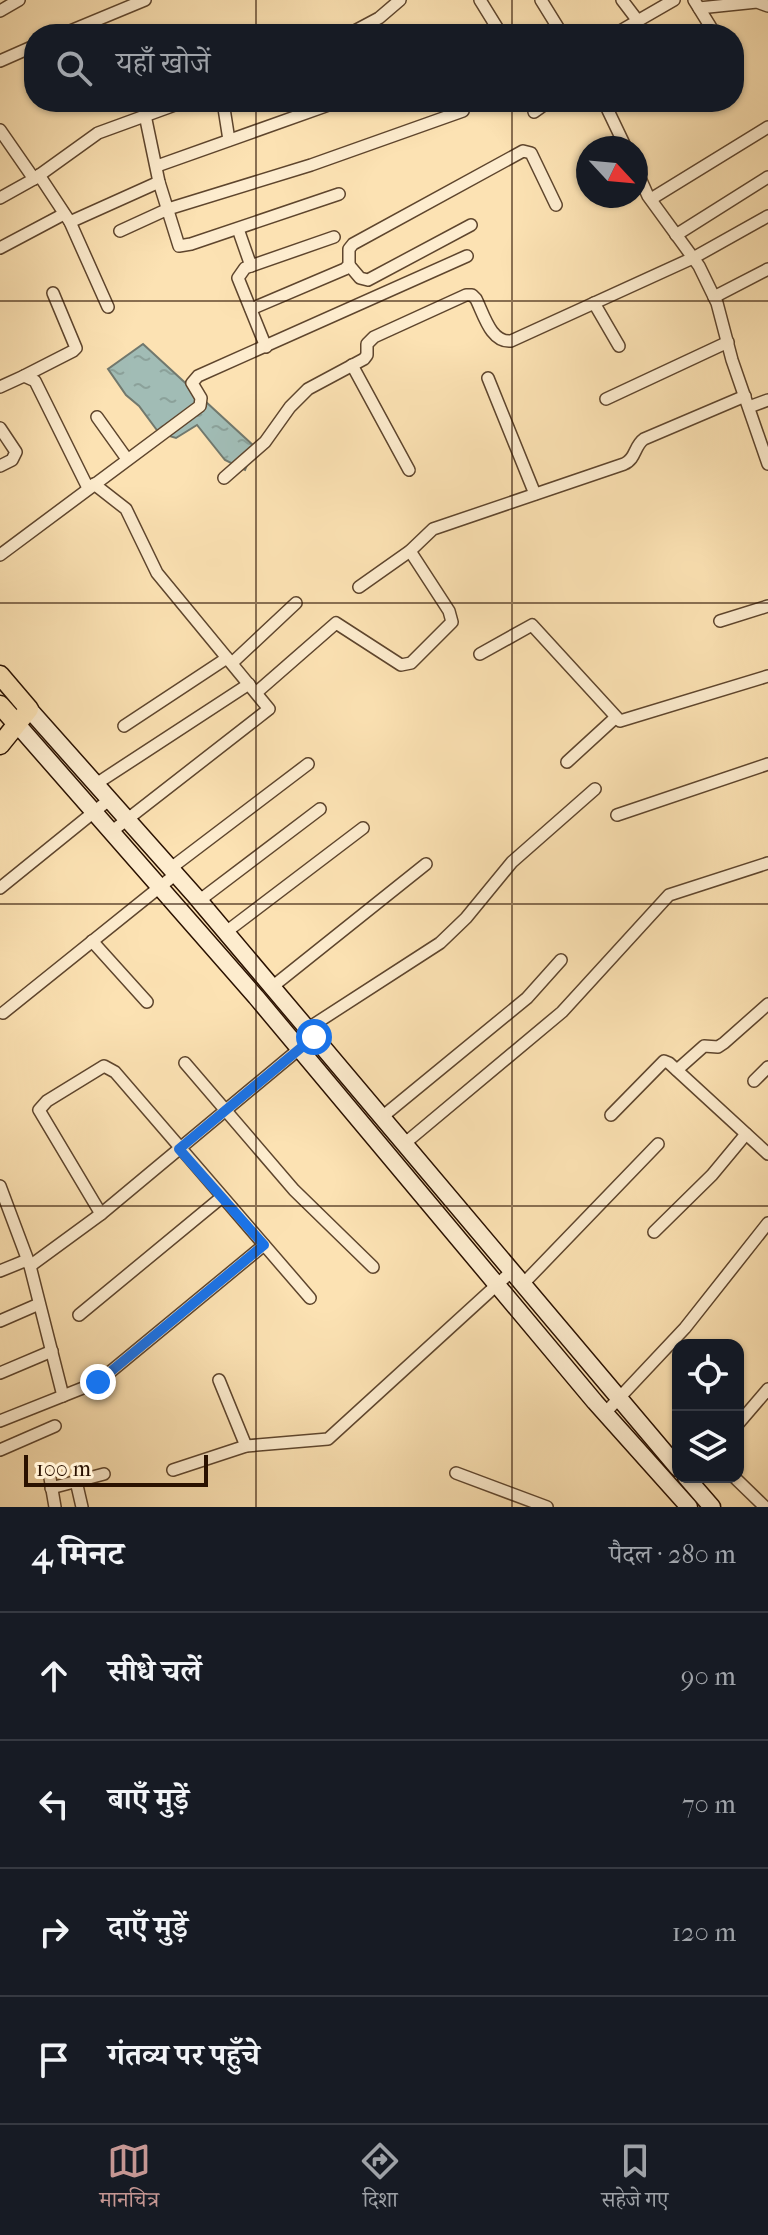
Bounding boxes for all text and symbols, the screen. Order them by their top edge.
search box [24,24,744,112]
icon: search [52,46,96,90]
text: यहाँ खोजें [116,46,210,81]
north arrow [576,136,648,208]
route start [296,1019,332,1055]
map controls [672,1339,744,1483]
button: locate [672,1339,744,1411]
route end [80,1364,116,1400]
button: layers [672,1411,744,1483]
scale bar [24,1451,208,1487]
text: 100 m [36,1456,91,1482]
text: 4 मिनट [32,1534,124,1574]
text: पैदल · 280 m [609,1539,736,1570]
icon: ahead [32,1654,76,1698]
text: सीधे चलें [108,1654,201,1689]
text: 90 m [681,1661,736,1692]
icon: left [32,1782,76,1826]
text: बाएँ मुड़ें [108,1782,189,1817]
text: 70 m [682,1789,736,1820]
icon: right [32,1910,76,1954]
text: दाएँ मुड़ें [108,1910,188,1945]
text: 120 m [672,1917,736,1948]
icon: arrive [32,2038,76,2082]
text: गंतव्य पर पहुँचे [108,2038,260,2073]
tab: मानचित्र [100,2139,159,2221]
tab: दिशा [358,2139,402,2221]
tab: सहेजे गए [601,2139,668,2221]

